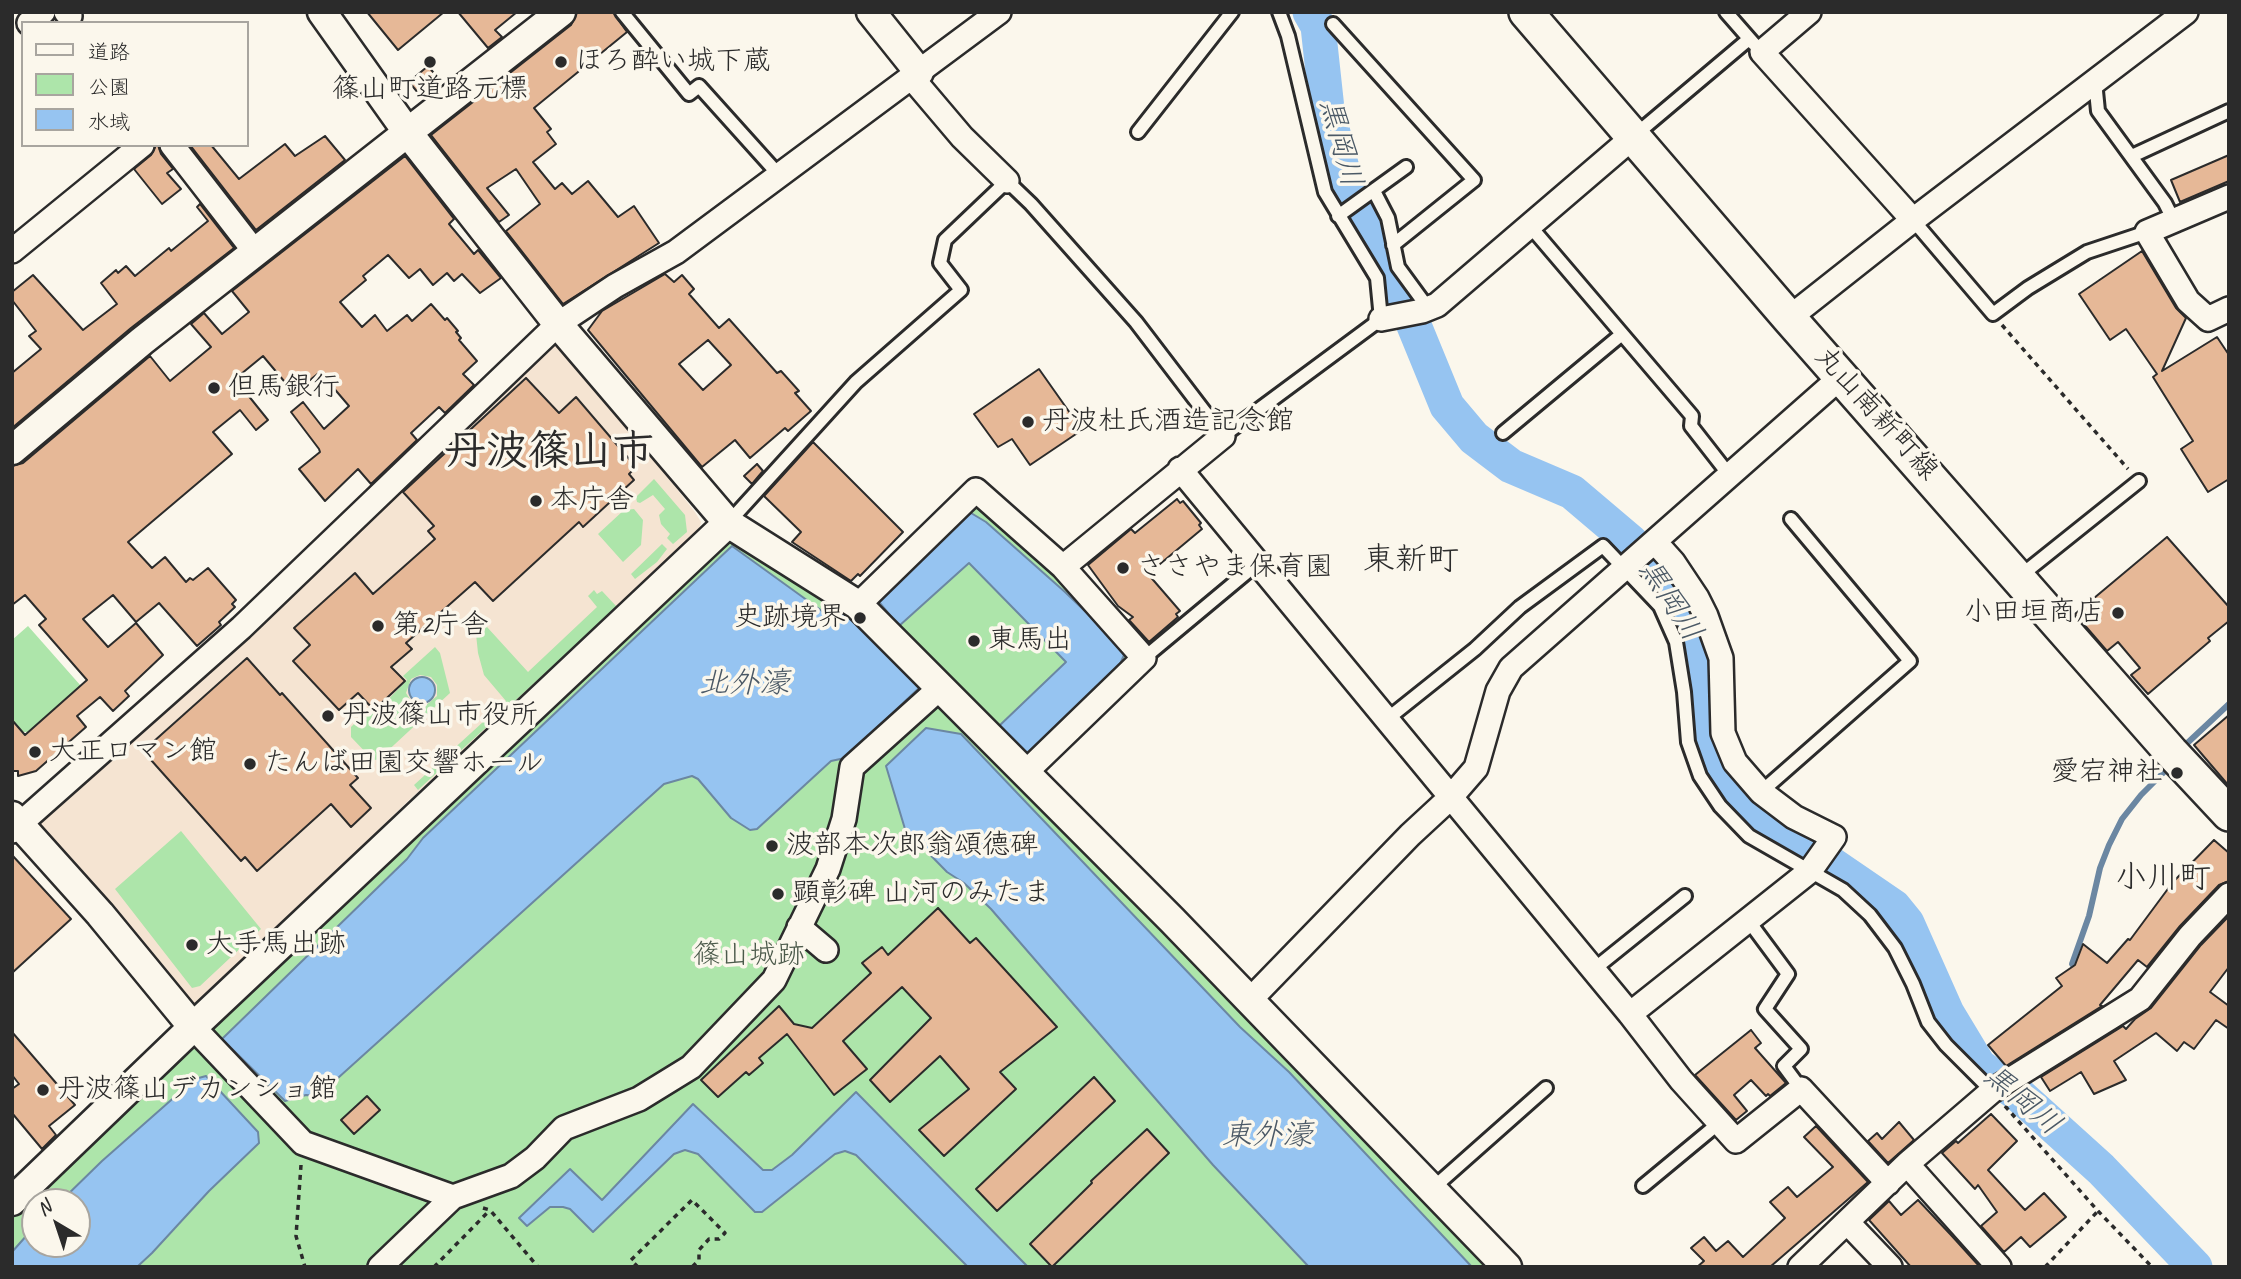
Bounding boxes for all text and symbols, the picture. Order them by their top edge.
legend [21,21,248,147]
text: 道路 [88,39,130,65]
place label: ほろ酔い城下蔵 [575,45,771,79]
marker: 篠山町道路元標 [422,54,438,70]
marker: ほろ酔い城下蔵 [553,54,569,70]
place label: 篠山町道路元標 [332,73,528,107]
text: 公園 [88,74,130,100]
water label: 黒岡川 [1311,95,1369,191]
text: 水域 [88,109,130,135]
street label: 丸山南新町線 [1807,340,1945,488]
place label: 但馬銀行 [228,371,340,405]
marker: 但馬銀行 [206,380,222,396]
place label: 丹波杜氏酒造記念館 [1042,405,1294,439]
marker: 丹波杜氏酒造記念館 [1020,414,1036,430]
district label: 丹波篠山市 [444,428,654,478]
place label: 本庁舎 [550,484,634,518]
marker: 本庁舎 [528,493,544,509]
district label: 東新町 [1363,542,1459,580]
place label: ささやま保育園 [1137,551,1333,585]
water label: 黒岡川 [1630,553,1710,649]
marker: ささやま保育園 [1115,560,1131,576]
place label: 小田垣商店 [1964,596,2104,630]
place label: 史跡境界 [734,601,846,635]
marker: 小田垣商店 [2110,605,2126,621]
place label: 第2庁舎 [392,609,489,643]
marker: 史跡境界 [852,610,868,626]
marker: 第2庁舎 [370,618,386,634]
place label: 東馬出 [988,624,1072,658]
marker: 東馬出 [966,633,982,649]
water label: 北外濠 [699,666,789,702]
place label: 丹波篠山市役所 [342,699,538,733]
marker: 丹波篠山市役所 [320,708,336,724]
place label: 大正ロマン館 [49,735,217,769]
marker: 大正ロマン館 [27,744,43,760]
place label: たんば田園交響ホール [264,747,544,781]
marker: たんば田園交響ホール [242,756,258,772]
place label: 愛宕神社 [2051,756,2163,790]
marker: 愛宕神社 [2169,765,2185,781]
place label: 波部本次郎翁頌德碑 [786,829,1038,863]
marker: 波部本次郎翁頌德碑 [764,838,780,854]
district label: 小川町 [2115,860,2211,898]
place label: 顕彰碑 山河のみたま [792,877,1051,911]
marker: 顕彰碑 山河のみたま [770,886,786,902]
place label: 大手馬出跡 [206,928,346,962]
marker: 大手馬出跡 [184,937,200,953]
park label: 篠山城跡 [693,939,805,973]
water label: 黒岡川 [1976,1058,2068,1144]
place label: 丹波篠山デカンショ館 [57,1073,337,1107]
marker: 丹波篠山デカンショ館 [35,1082,51,1098]
water label: 東外濠 [1222,1118,1312,1154]
north arrow [21,1188,91,1258]
text: N [32,1195,56,1221]

